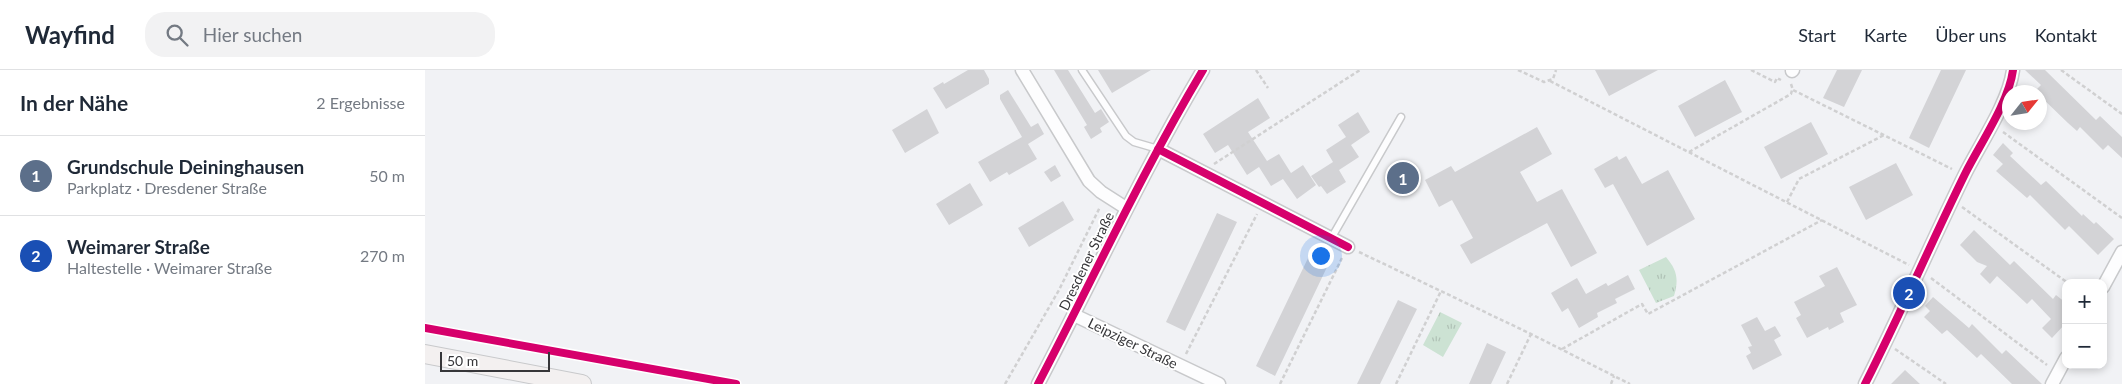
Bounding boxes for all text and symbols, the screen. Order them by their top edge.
search box [145,12,495,57]
text: Wayfind [25,20,115,49]
icon: search [163,21,191,49]
text: Hier suchen [203,23,302,46]
text: Start [1798,24,1836,46]
text: Karte [1864,24,1907,46]
text: Über uns [1935,24,2007,46]
text: Kontakt [2035,24,2097,46]
north arrow [2002,85,2047,130]
text: In der Nähe [20,90,128,115]
text: 2 Ergebnisse [316,93,405,112]
text: Grundschule Deininghausen [67,155,304,178]
pin: 1 [1387,159,1419,197]
text: 1 [31,166,41,185]
text: 50 m [369,166,405,185]
text: Parkplatz · Dresdener Straße [67,178,267,197]
street label: Dresdener Straße [1055,209,1117,313]
text: Weimarer Straße [67,235,210,258]
your location [1308,243,1334,269]
text: 2 [31,246,41,265]
text: 270 m [360,246,405,265]
text: Haltestelle · Weimarer Straße [67,258,272,277]
pin: 2 [1893,274,1925,312]
map controls [2062,279,2107,369]
button: + [2062,279,2107,324]
street label: Leipziger Straße [1085,314,1181,372]
button: − [2062,324,2107,369]
scale bar [440,349,550,372]
text: 50 m [447,352,478,369]

